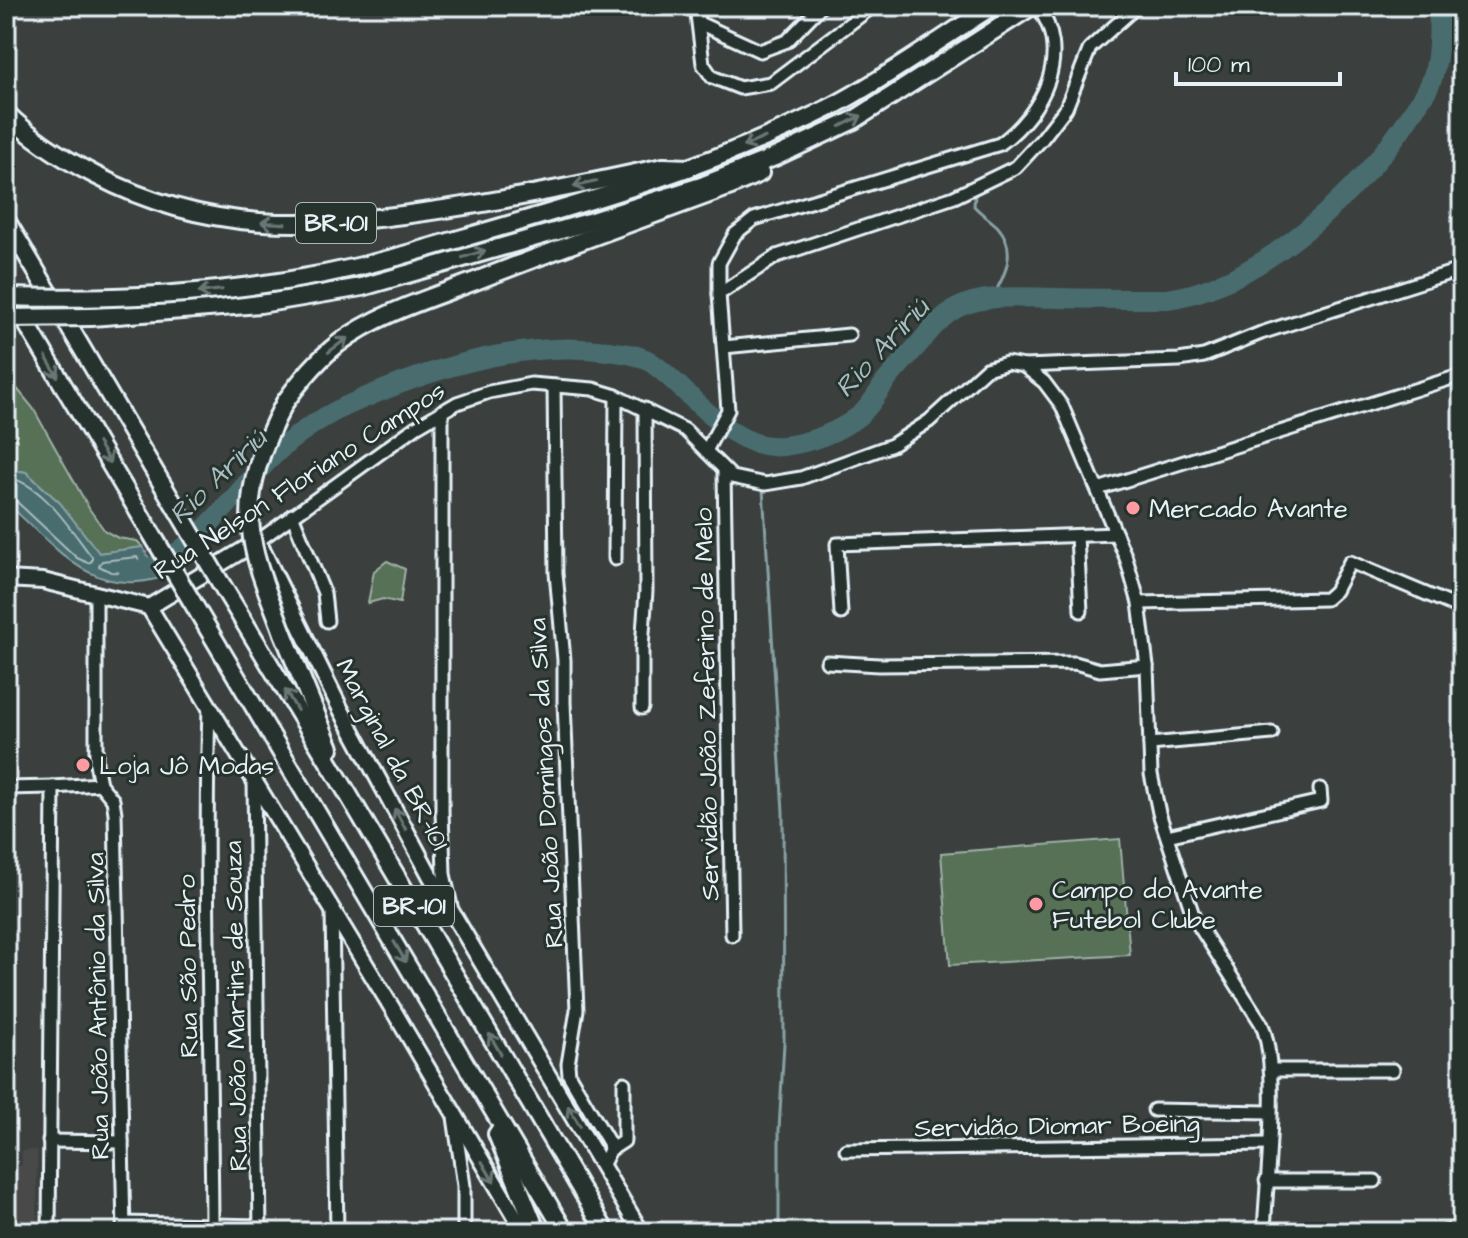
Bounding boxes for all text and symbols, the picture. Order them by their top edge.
scale bar [1176,36,1340,86]
text: 100 m [1188,48,1250,82]
one-way arrow [838,112,862,128]
one-way arrow [743,135,767,150]
one-way arrow [573,177,598,192]
road number: BR-101 [296,203,376,243]
one-way arrow [260,215,286,230]
one-way arrow [462,245,487,260]
one-way arrow [197,284,224,299]
water label: Rio Aririú [826,289,939,406]
one-way arrow [327,336,348,353]
one-way arrow [44,355,60,378]
street label: Rua Nelson Floriano Campos [147,373,452,589]
water label: Rio Aririú [160,419,277,534]
one-way arrow [96,441,112,464]
place label: Mercado Avante [1149,491,1348,527]
marker: Mercado Avante [1124,499,1142,517]
street label: Servidão João Zeferino de Melo [686,507,728,901]
street label: Rua João Domingos da Silva [519,617,575,949]
street label: Marginal da BR-101 [325,652,458,858]
one-way arrow [283,689,299,712]
place label: Loja Jô Modas [99,748,274,784]
marker: Loja Jô Modas [74,756,92,774]
one-way arrow [392,808,408,832]
street label: Rua João Martins de Souza [215,840,257,1172]
street label: Rua João Antônio da Silva [77,852,119,1160]
place label: Campo do Avante Futebol Clube [1052,872,1263,938]
street label: Rua São Pedro [168,874,208,1058]
road number: BR-101 [374,886,454,926]
marker: Campo do Avante Futebol Clube [1027,895,1045,913]
one-way arrow [392,940,408,963]
one-way arrow [487,1033,503,1056]
one-way arrow [566,1105,582,1128]
street label: Servidão Diomar Boeing [914,1106,1200,1148]
one-way arrow [481,1160,497,1183]

